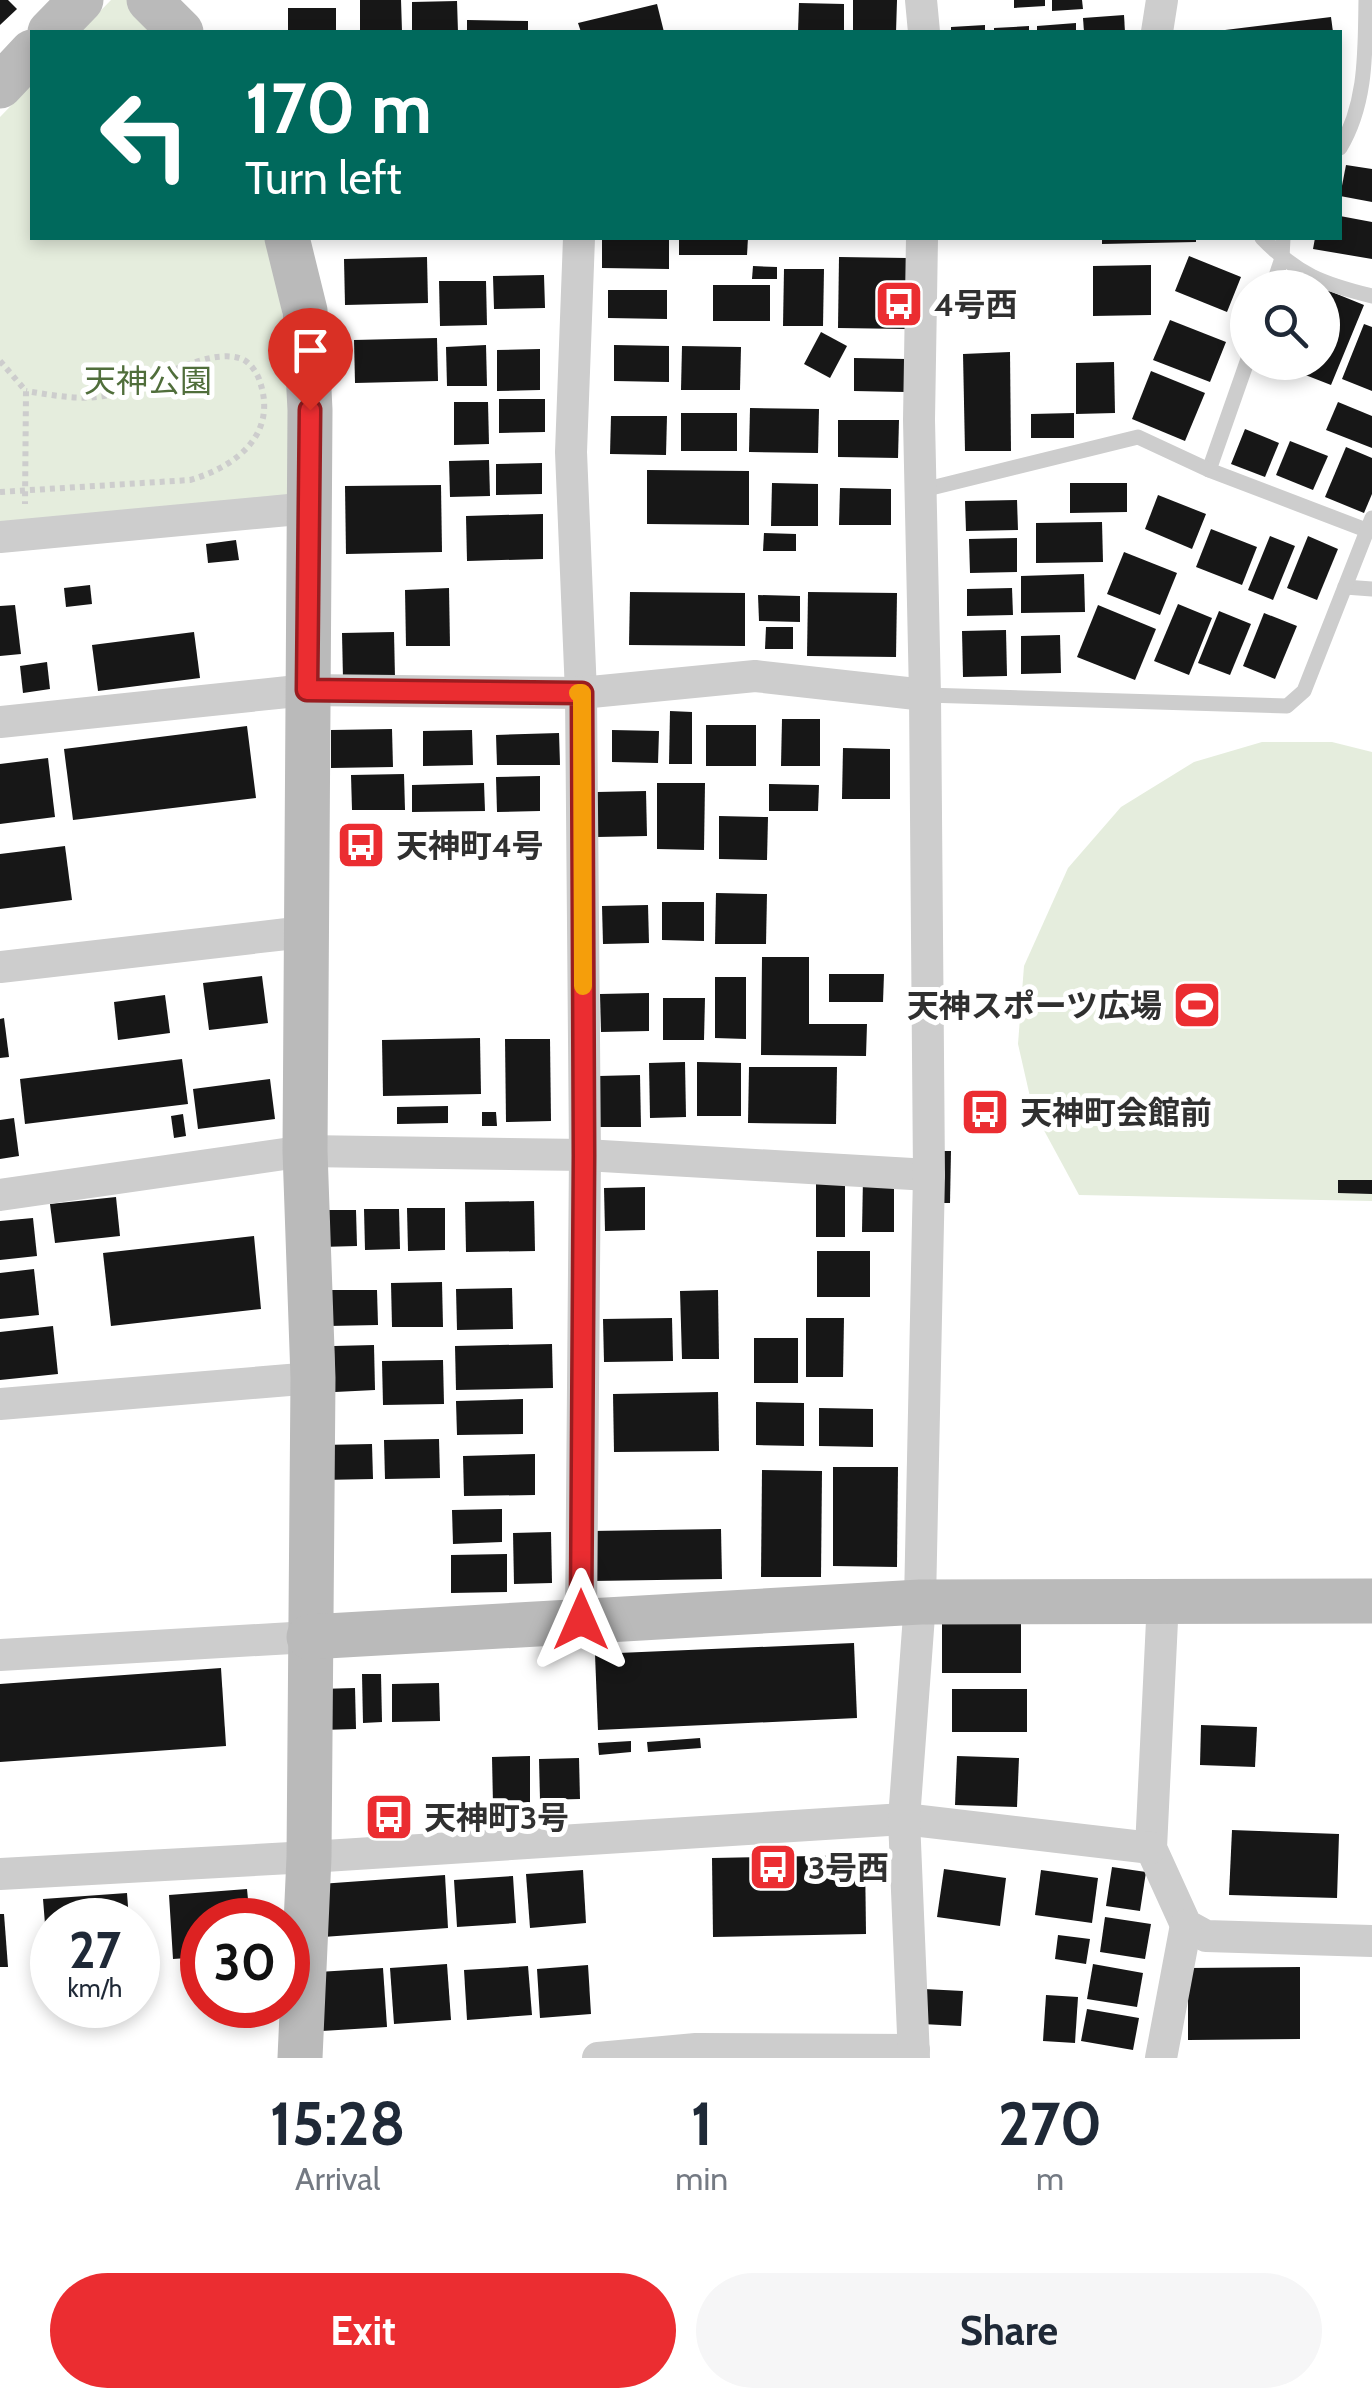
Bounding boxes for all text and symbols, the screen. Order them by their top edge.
text: 170 m [245,65,432,151]
icon: left [80,70,210,200]
text: Turn left [245,151,402,205]
map controls [1230,270,1340,380]
button: search [1230,270,1340,380]
bus stop icon: 4号西 [873,278,925,330]
place label: 4号西 [934,285,1018,324]
pin [268,308,353,411]
icon: arrive [283,323,338,378]
park label: 天神公園 [84,361,212,400]
bus stop icon: 天神町4号 [335,819,387,871]
place label: 天神町4号 [396,826,544,865]
sports icon: 天神スポーツ広場 [1171,979,1223,1031]
place label: 天神スポーツ広場 [907,986,1162,1025]
bus stop icon: 天神町会館前 [959,1086,1011,1138]
place label: 天神町会館前 [1020,1093,1212,1132]
position arrow [529,1568,633,1672]
bus stop icon: 天神町3号 [363,1791,415,1843]
place label: 天神町3号 [424,1798,569,1837]
bus stop icon: 3号西 [747,1841,799,1893]
place label: 3号西 [808,1848,889,1887]
speed limit sign: 30 [180,1898,310,2028]
text: 27 [69,1920,121,1981]
text: km/h [68,1973,122,2003]
text: 15:28 [270,2087,406,2160]
text: 1 [691,2087,713,2160]
text: 270 [998,2087,1102,2160]
text: Arrival [295,2159,380,2198]
text: min [675,2159,728,2198]
text: m [1036,2159,1064,2198]
button: Exit [50,2273,676,2388]
button: Share [696,2273,1322,2388]

